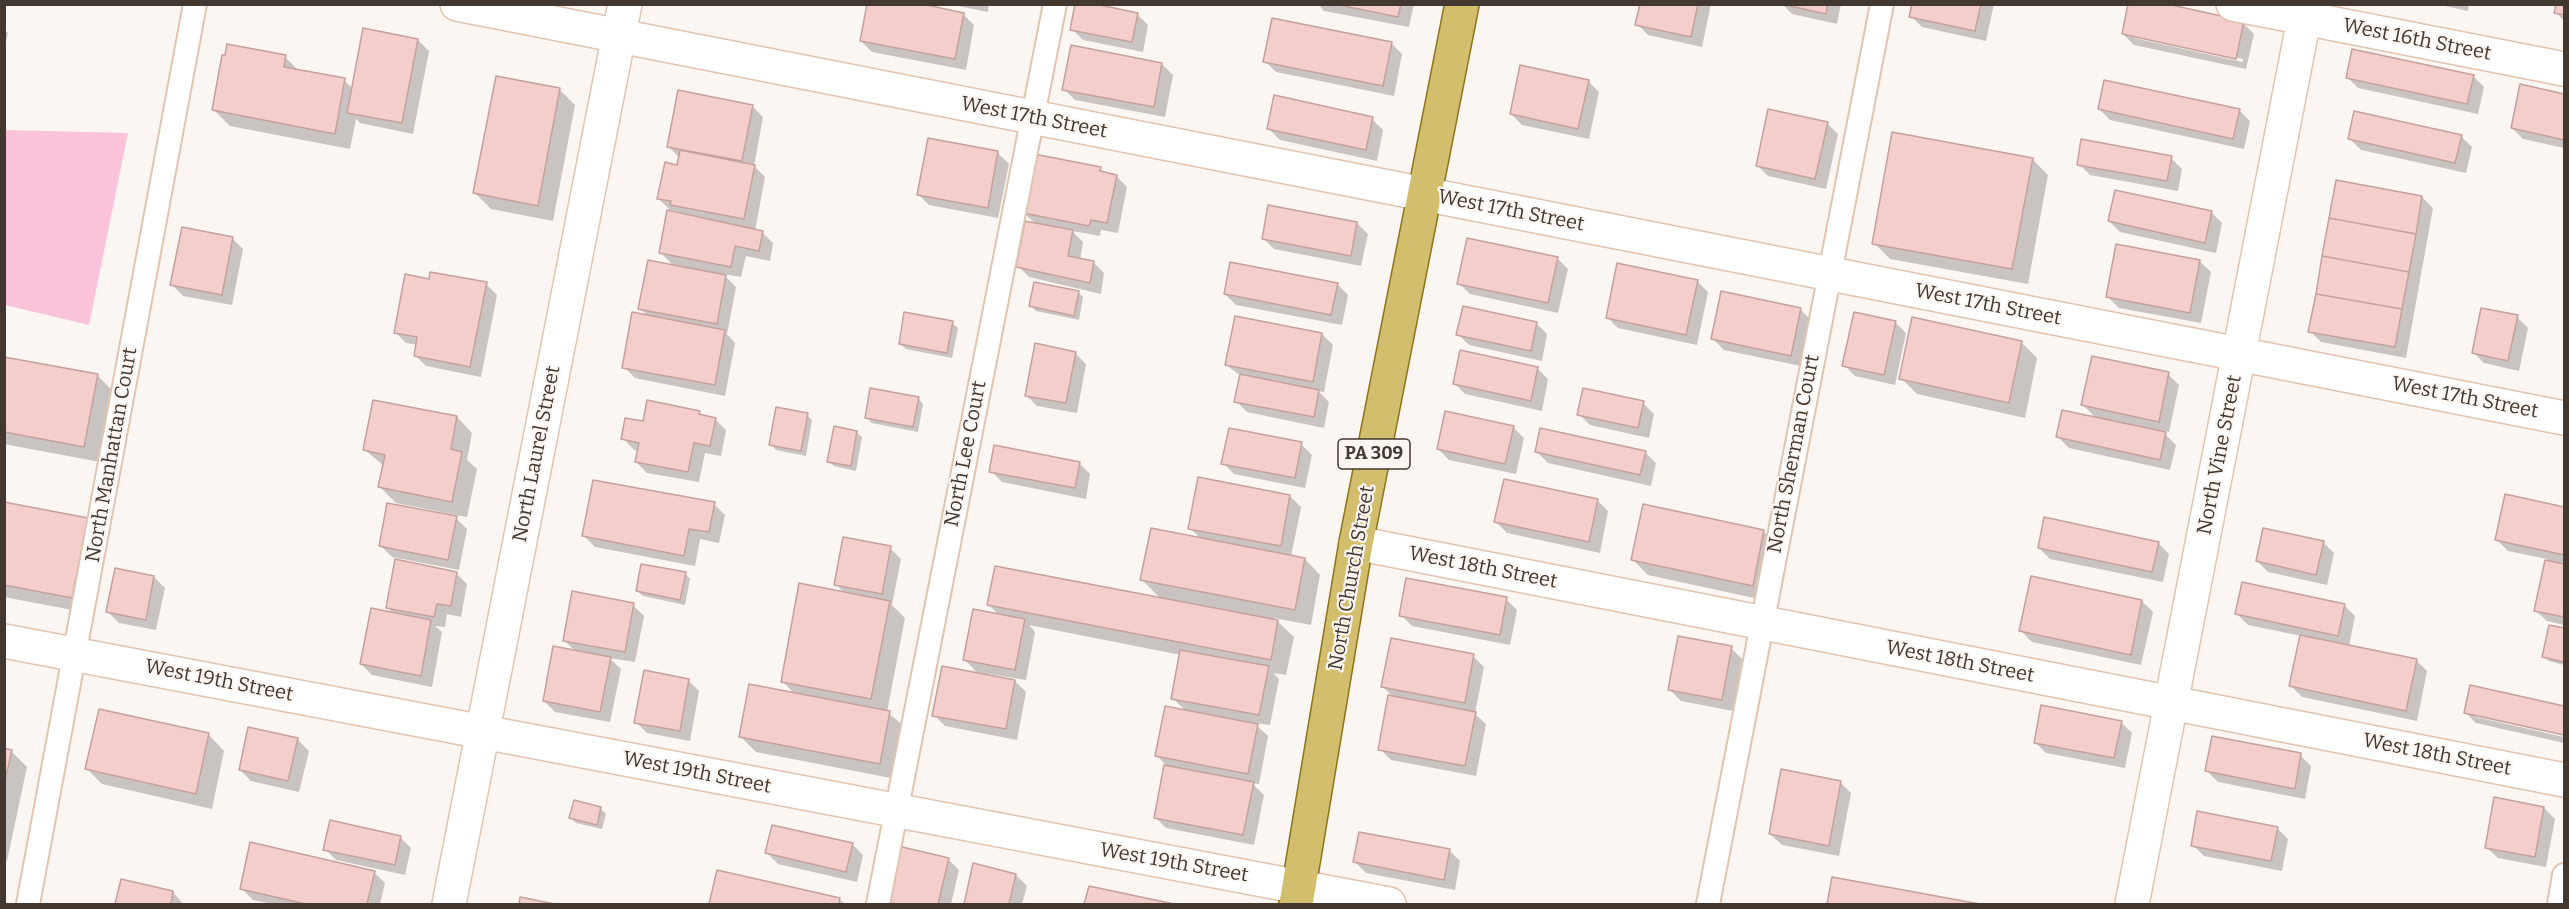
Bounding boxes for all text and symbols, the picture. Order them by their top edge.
street label: West 16th Street [2341,14,2493,66]
street label: West 17th Street [959,92,1109,144]
street label: West 17th Street [1436,185,1586,237]
street label: West 17th Street [1913,279,2063,331]
street label: North Manhattan Court [81,346,143,564]
street label: North Sherman Court [1763,352,1825,556]
street label: North Laurel Street [508,364,566,544]
street label: West 17th Street [2390,372,2540,424]
street label: North Vine Street [2193,373,2247,537]
street label: North Lee Court [940,379,992,529]
road number: PA 309 [1338,439,1410,469]
street label: North Church Street [1324,484,1380,672]
street label: West 18th Street [1407,542,1559,594]
street label: West 18th Street [1884,636,2036,688]
street label: West 19th Street [143,655,295,707]
street label: West 18th Street [2361,729,2513,781]
street label: West 19th Street [621,747,773,799]
street label: West 19th Street [1098,838,1250,888]

